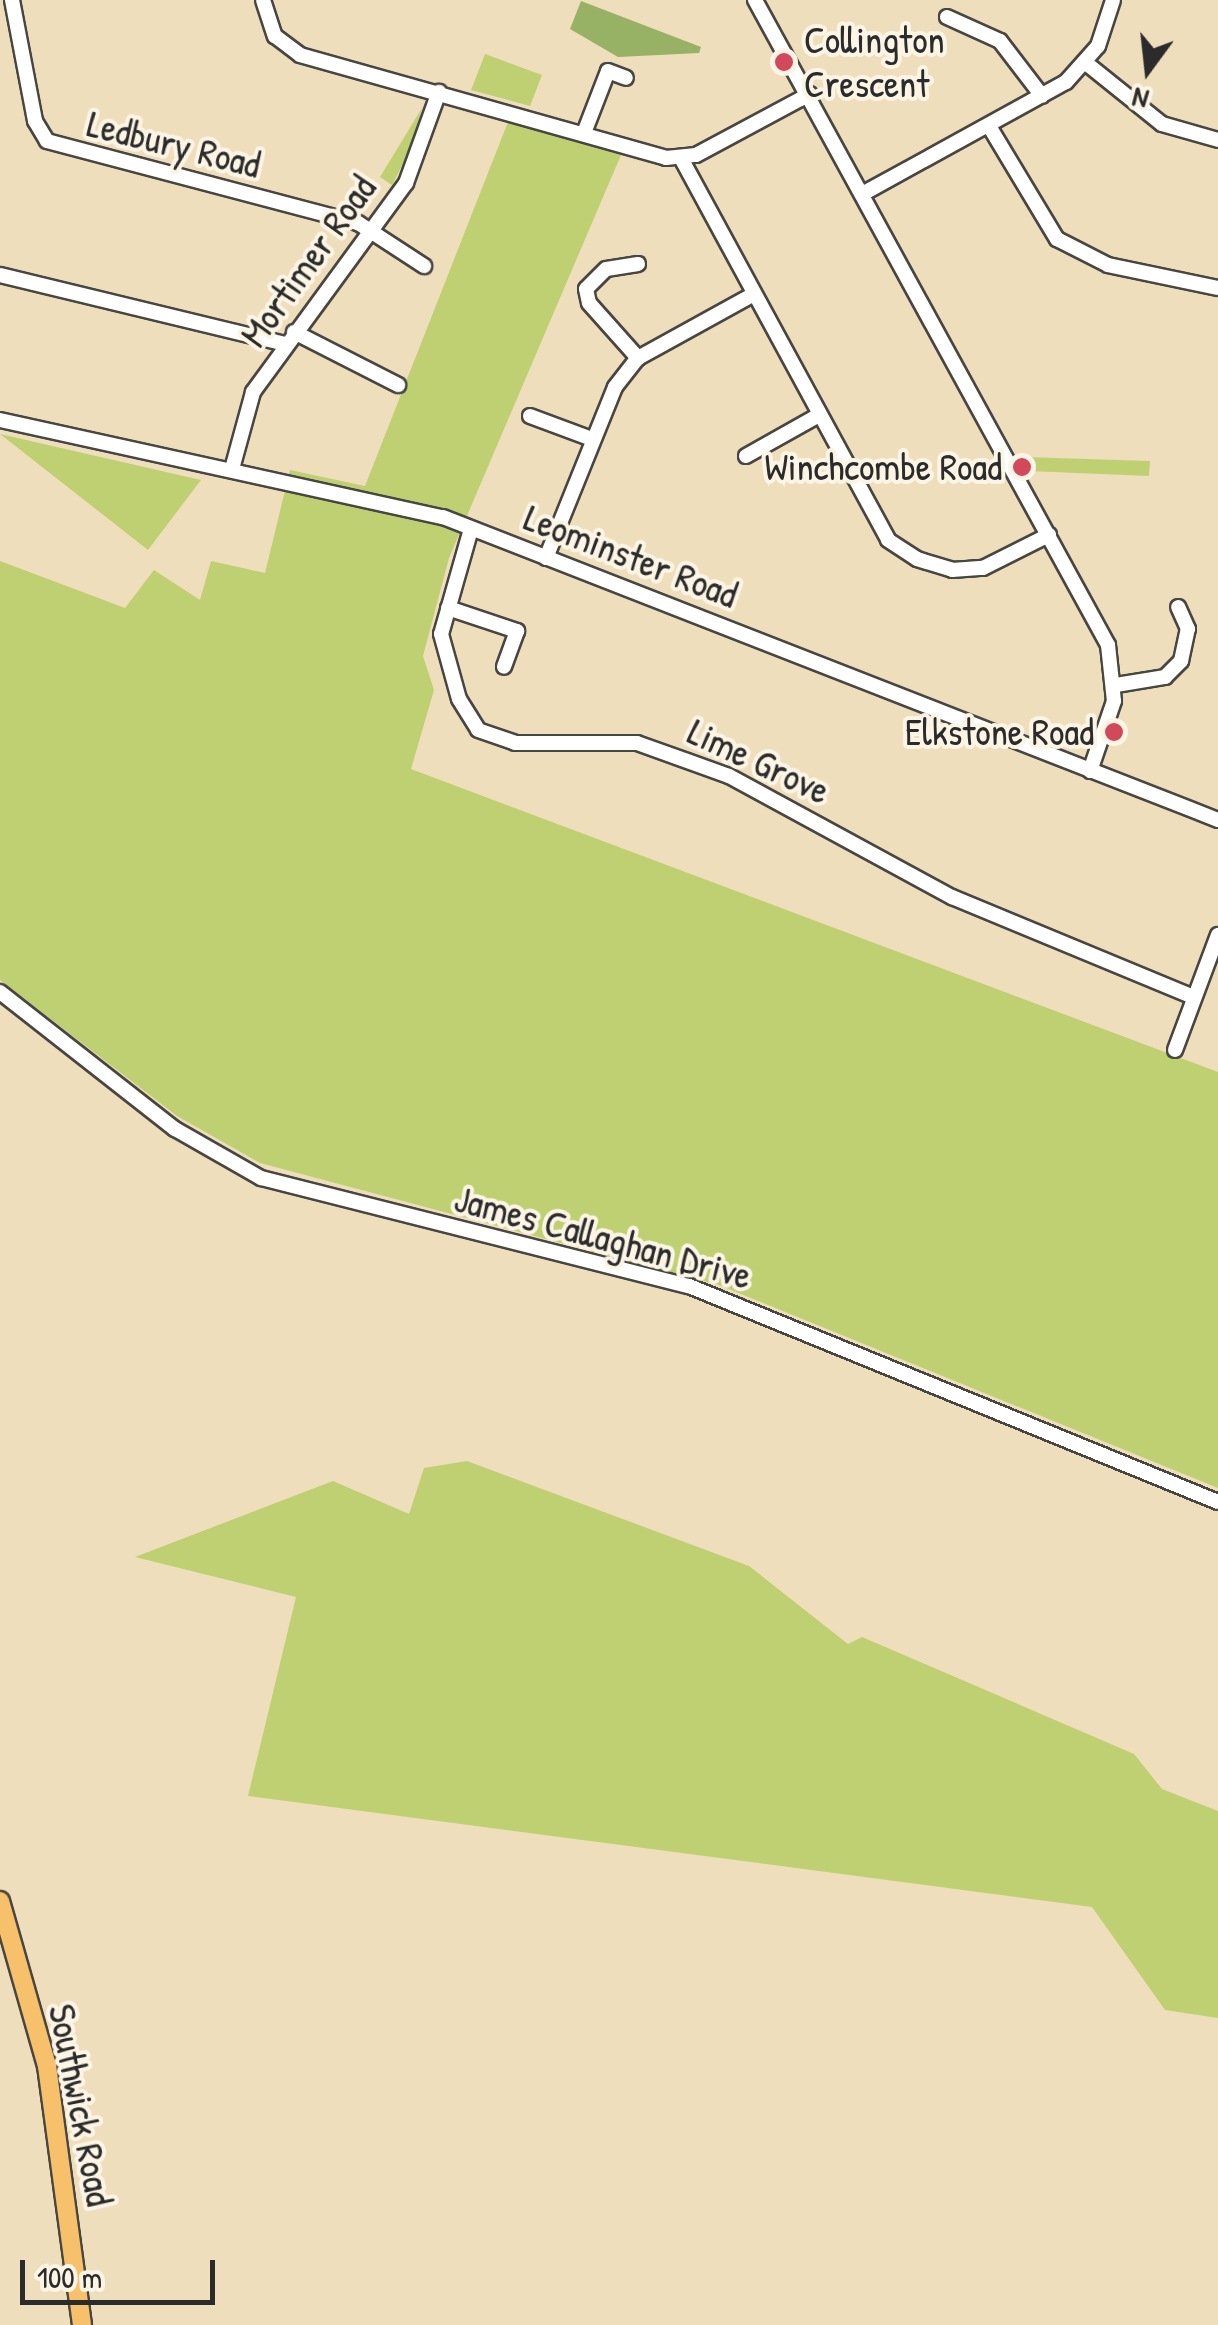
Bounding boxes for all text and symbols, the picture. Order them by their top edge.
place label: Collington Crescent [804,17,945,106]
north arrow [1098,20,1198,120]
marker: Collington Crescent [773,51,795,73]
text: N [1128,79,1152,119]
street label: Ledbury Road [83,101,265,187]
street label: Mortimer Road [231,166,385,356]
place label: Winchcombe Road [765,444,1002,490]
marker: Winchcombe Road [1011,456,1033,478]
street label: Leominster Road [518,494,744,618]
street label: Lime Grove [681,708,837,814]
place label: Elkstone Road [905,709,1094,755]
marker: Elkstone Road [1103,721,1125,743]
street label: James Callaghan Drive [450,1175,756,1299]
street label: Southwick Road [39,2000,123,2210]
scale bar [25,2240,220,2302]
text: 100 m [37,2257,102,2297]

